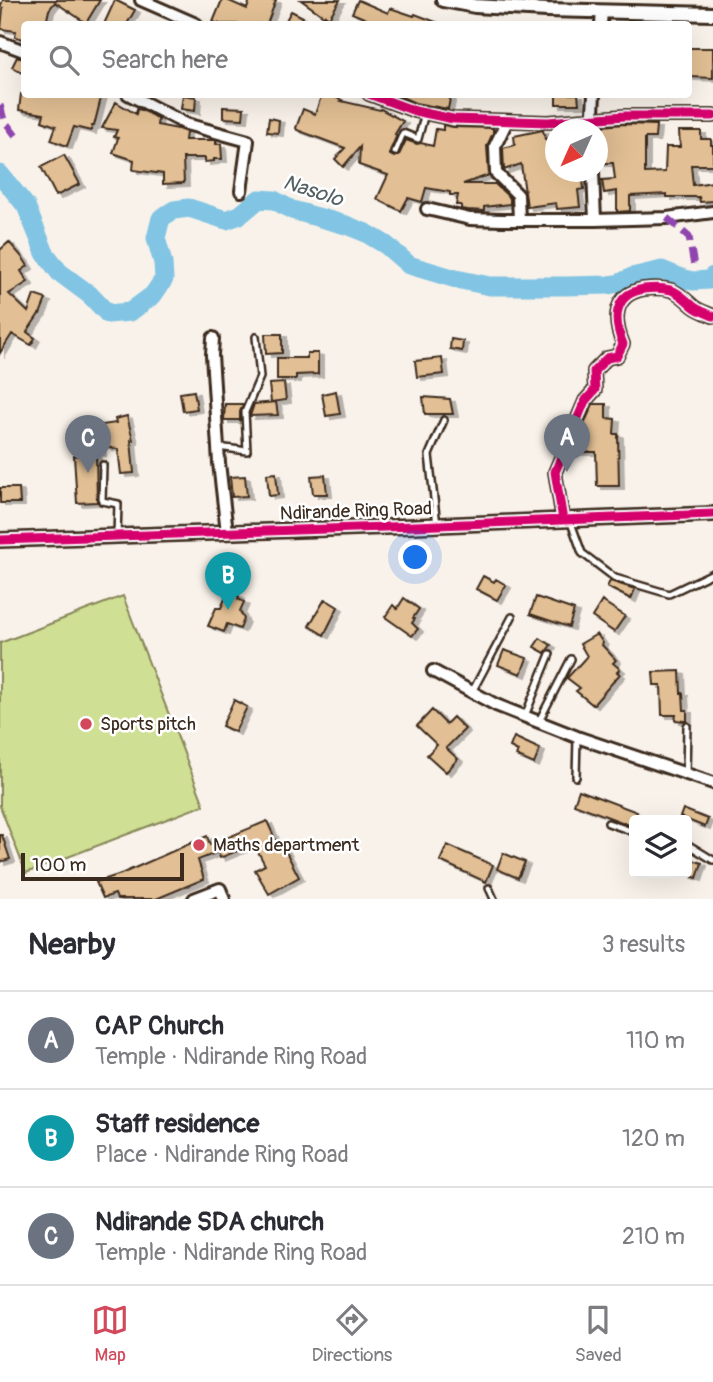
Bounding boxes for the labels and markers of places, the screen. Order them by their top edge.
pin: A [544,414,590,472]
pin: C [65,415,111,473]
pin: B [205,552,251,610]
place label: Sports pitch [100,712,196,736]
marker: Sports pitch [78,716,94,732]
place label: Maths department [213,833,360,857]
marker: Maths department [191,837,207,853]

